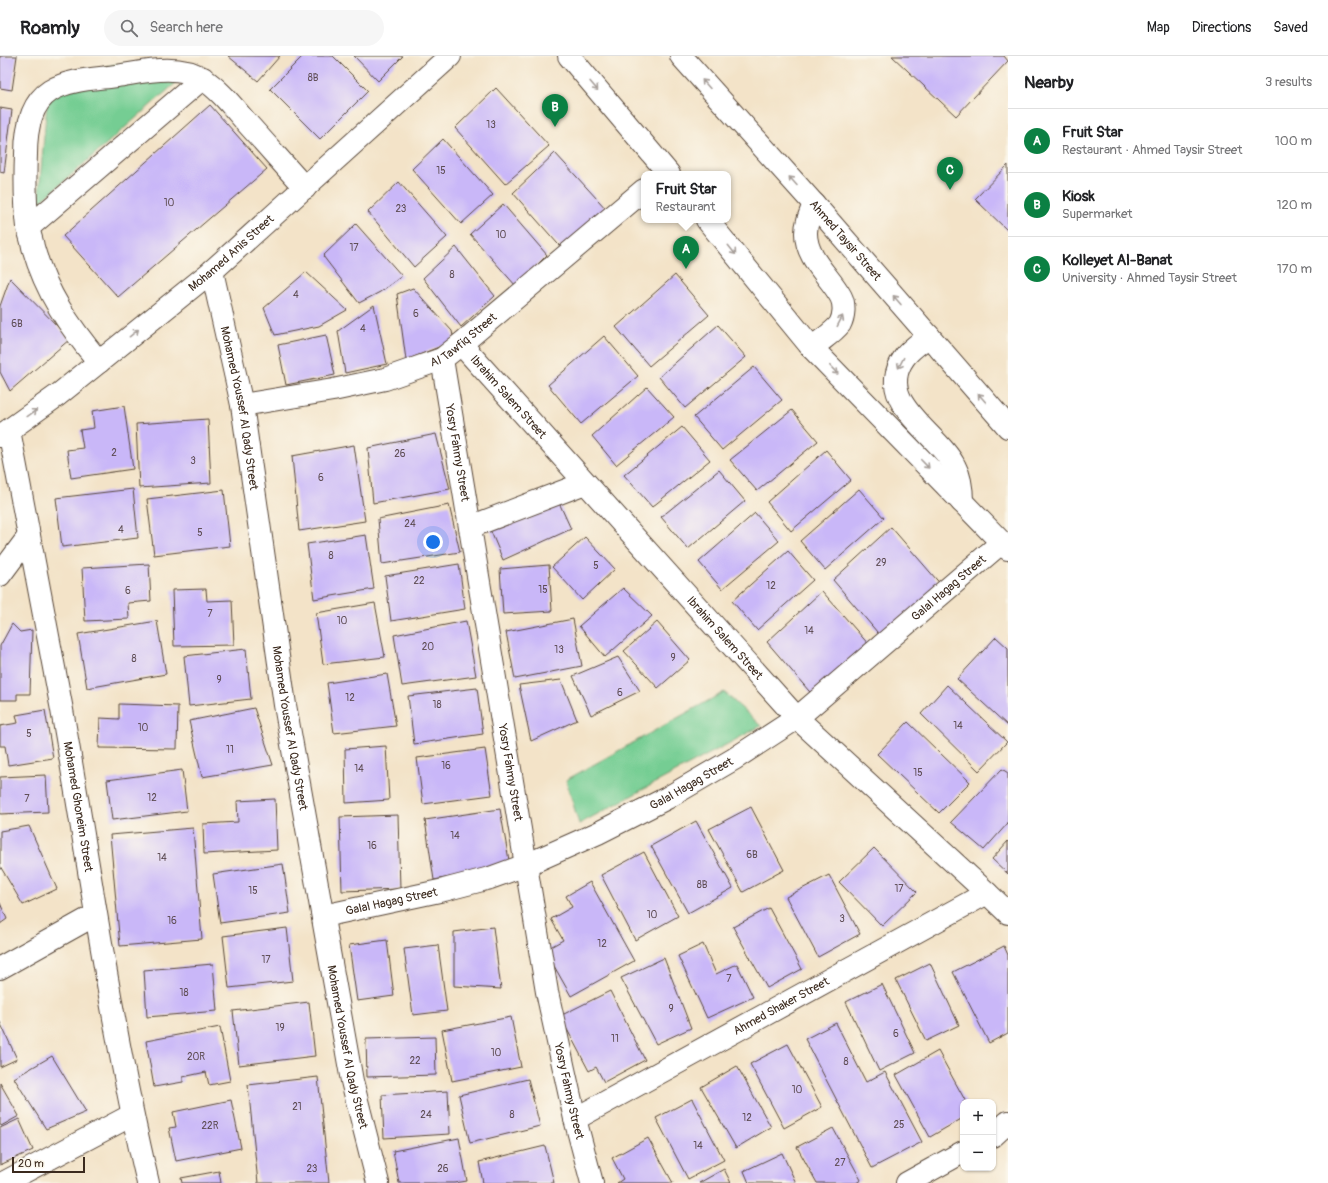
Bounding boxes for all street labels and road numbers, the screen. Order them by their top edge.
street label: Ahmed Taysir Street [806,197,884,284]
street label: Mohamed Anis Street [186,212,277,295]
street label: Al Tawfiq Street [428,310,500,371]
street label: Mohamed Youssef Al Qady Street [217,325,261,491]
street label: Ibrahim Salem Street [467,352,550,442]
street label: Yosry Fahmy Street [441,402,473,503]
street label: Galal Hagag Street [908,552,989,625]
street label: Ibrahim Salem Street [683,593,766,683]
street label: Mohamed Youssef Al Qady Street [269,645,311,812]
street label: Yosry Fahmy Street [494,722,526,822]
street label: Mohamed Ghoneim Street [60,740,96,873]
street label: Galal Hagag Street [647,754,736,814]
street label: Galal Hagag Street [344,885,439,919]
street label: Mohamed Youssef Al Qady Street [324,964,371,1130]
street label: Ahmed Shaker Street [731,974,832,1039]
street label: Yosry Fahmy Street [550,1040,587,1141]

